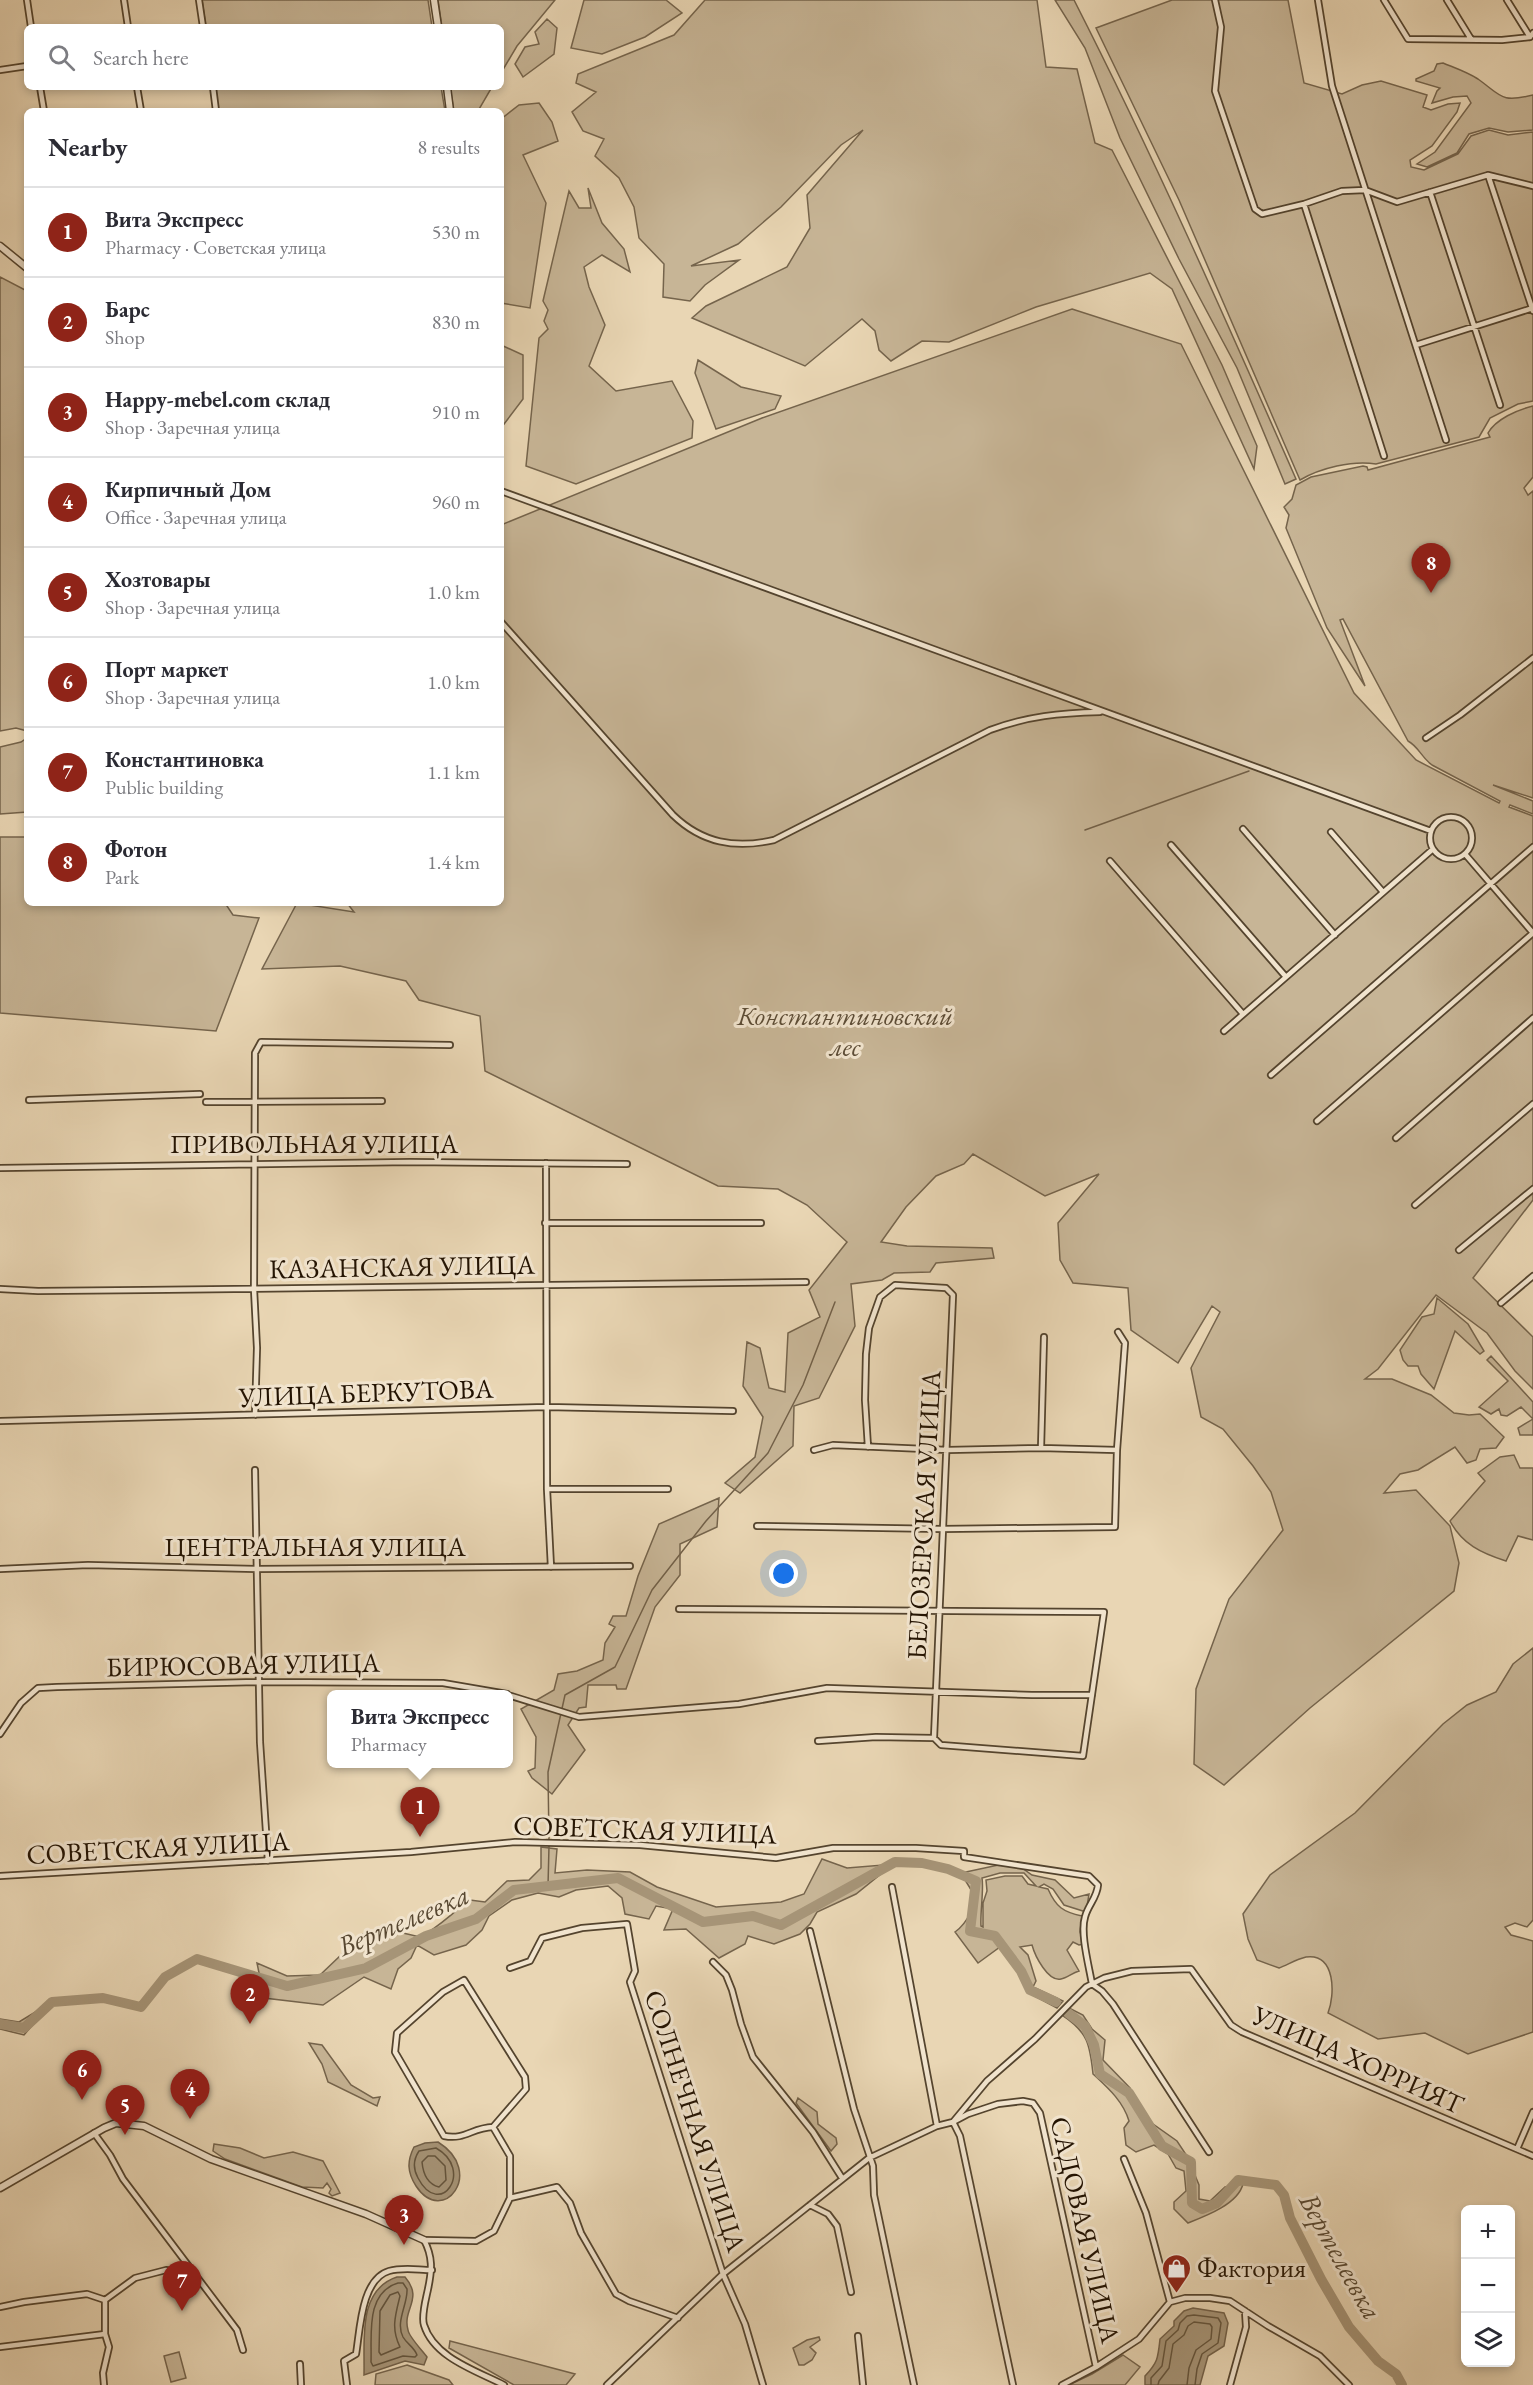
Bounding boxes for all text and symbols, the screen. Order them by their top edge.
search box [24,24,504,90]
icon: search [45,41,78,74]
text: Search here [93,43,188,72]
text: Nearby [48,130,128,164]
text: 8 results [417,134,480,160]
text: Вита Экспресс [105,205,244,234]
text: 1 [62,219,73,245]
text: 530 m [432,219,480,245]
text: Pharmacy · Советская улица [105,234,326,260]
text: Барс [105,295,150,324]
text: 2 [62,309,73,335]
text: 830 m [432,309,480,335]
text: Shop [105,324,145,350]
text: Happy-mebel.com склад [105,385,330,414]
text: 3 [62,399,73,425]
text: 910 m [432,399,480,425]
text: Shop · Заречная улица [105,414,280,440]
text: Кирпичный Дом [105,475,271,504]
text: 4 [62,489,73,515]
text: 960 m [432,489,480,515]
text: Office · Заречная улица [105,504,287,530]
pin: 8 [1412,544,1450,593]
text: Хозтовары [105,565,211,594]
text: 5 [62,579,73,605]
text: 1.0 km [427,579,480,605]
text: Shop · Заречная улица [105,594,280,620]
text: Порт маркет [105,655,228,684]
text: 6 [62,669,73,695]
text: 1.0 km [427,669,480,695]
text: Shop · Заречная улица [105,684,280,710]
text: Константиновка [105,745,264,774]
text: 7 [62,759,73,785]
text: 1.1 km [427,759,480,785]
text: Public building [105,774,223,800]
text: Фотон [105,835,167,864]
text: 8 [62,849,73,875]
text: 1.4 km [427,849,480,875]
text: Park [105,864,139,890]
park label: Константиновский лес [736,998,953,1064]
street label: ПРИВОЛЬНАЯ УЛИЦА [170,1126,459,1161]
street label: КАЗАНСКАЯ УЛИЦА [269,1247,536,1286]
street label: БЕЛОЗЕРСКАЯ УЛИЦА [898,1369,949,1661]
street label: УЛИЦА БЕРКУТОВА [237,1371,494,1414]
street label: ЦЕНТРАЛЬНАЯ УЛИЦА [164,1529,466,1564]
your location [769,1559,798,1588]
street label: БИРЮСОВАЯ УЛИЦА [106,1645,381,1684]
popup [327,1690,513,1768]
text: Вита Экспресс [351,1702,489,1731]
text: Pharmacy [351,1731,427,1757]
pin: 1 [400,1788,440,1837]
street label: СОВЕТСКАЯ УЛИЦА [513,1807,778,1852]
street label: СОВЕТСКАЯ УЛИЦА [26,1823,291,1872]
water label: Вертелеевка [331,1876,474,1964]
pin: 2 [230,1974,270,2024]
street label: СОЛНЕЧНАЯ УЛИЦА [637,1985,754,2257]
street label: УЛИЦА ХОРРИЯТ [1246,1997,1470,2122]
pin: 6 [62,2050,101,2100]
pin: 4 [170,2070,210,2119]
pin: 5 [106,2086,144,2135]
street label: САДОВАЯ УЛИЦА [1042,2113,1129,2347]
water label: Вертелеевка [1291,2185,1391,2326]
pin: 3 [384,2196,424,2245]
map controls [1461,2205,1515,2367]
button: + [1461,2205,1515,2259]
place label: Фактория [1197,2250,1306,2285]
shop icon: Фактория [1160,2252,1192,2294]
button: − [1461,2259,1515,2313]
pin: 7 [162,2262,201,2311]
button: layers [1461,2313,1515,2367]

